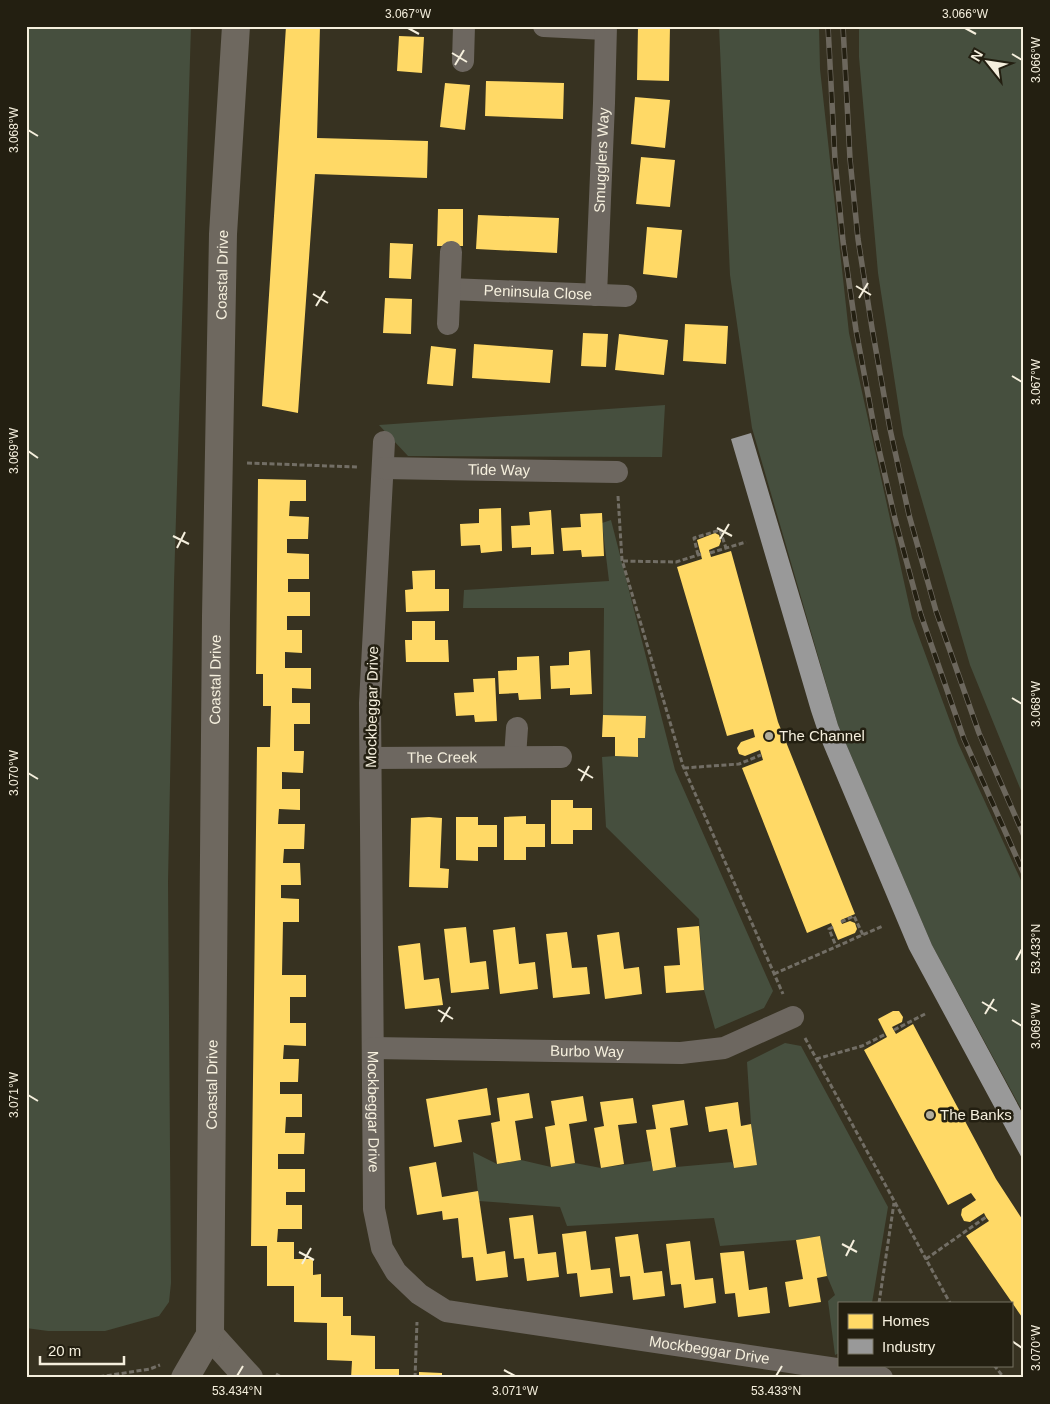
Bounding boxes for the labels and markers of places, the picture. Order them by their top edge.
place label: The Channel [779,727,865,744]
marker: The Channel [763,730,775,742]
place label: The Banks [940,1106,1012,1123]
marker: The Banks [924,1109,936,1121]

